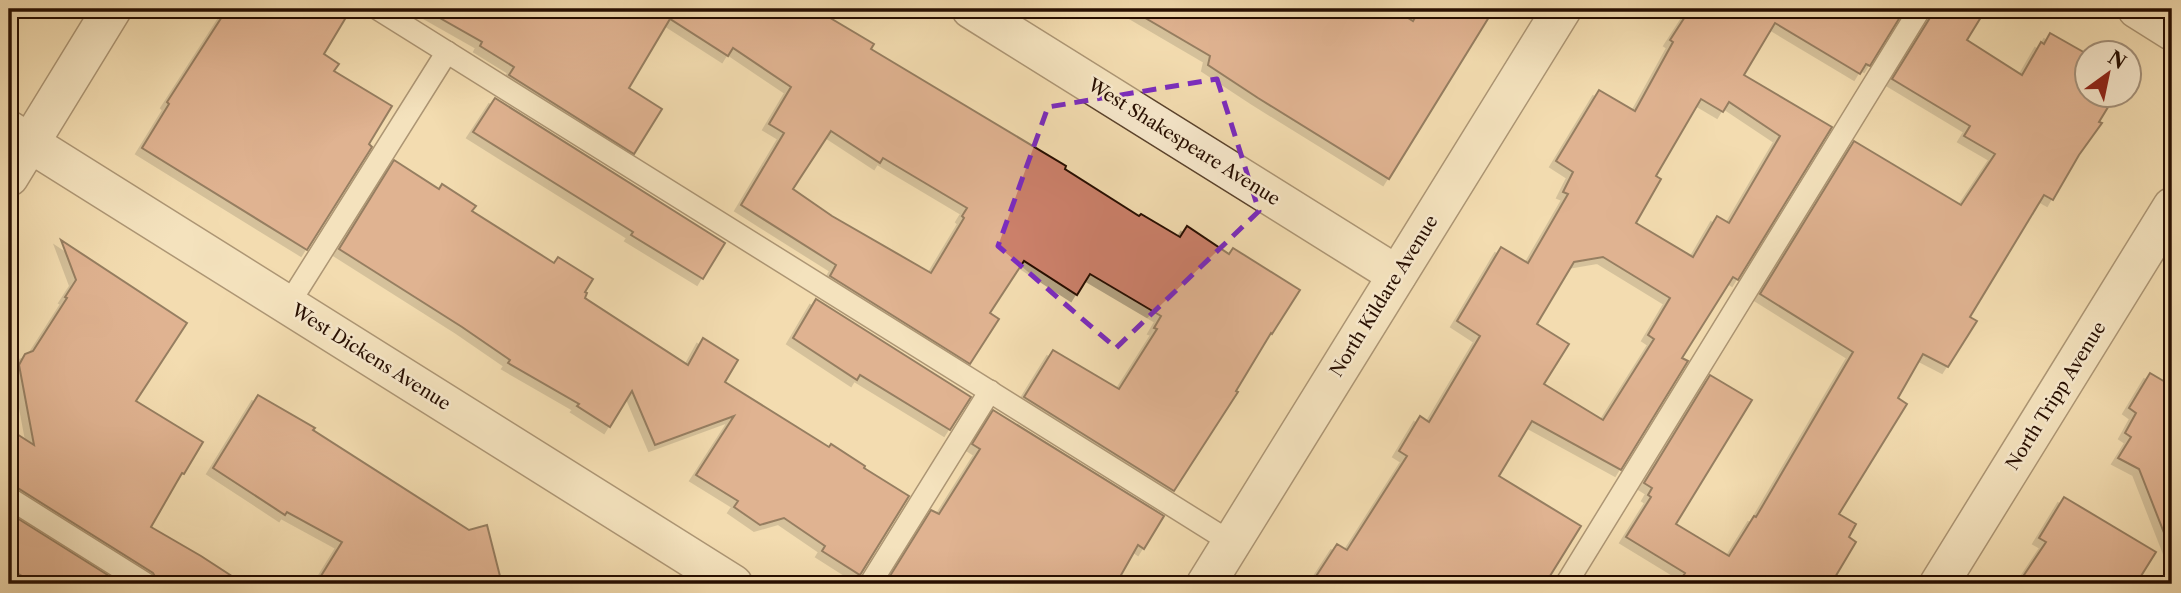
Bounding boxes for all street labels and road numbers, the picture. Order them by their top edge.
street label: West Shakespeare Avenue [1083,73,1284,210]
street label: North Kildare Avenue [1325,211,1443,381]
street label: West Dickens Avenue [286,298,455,415]
street label: North Tripp Avenue [2001,318,2111,474]

